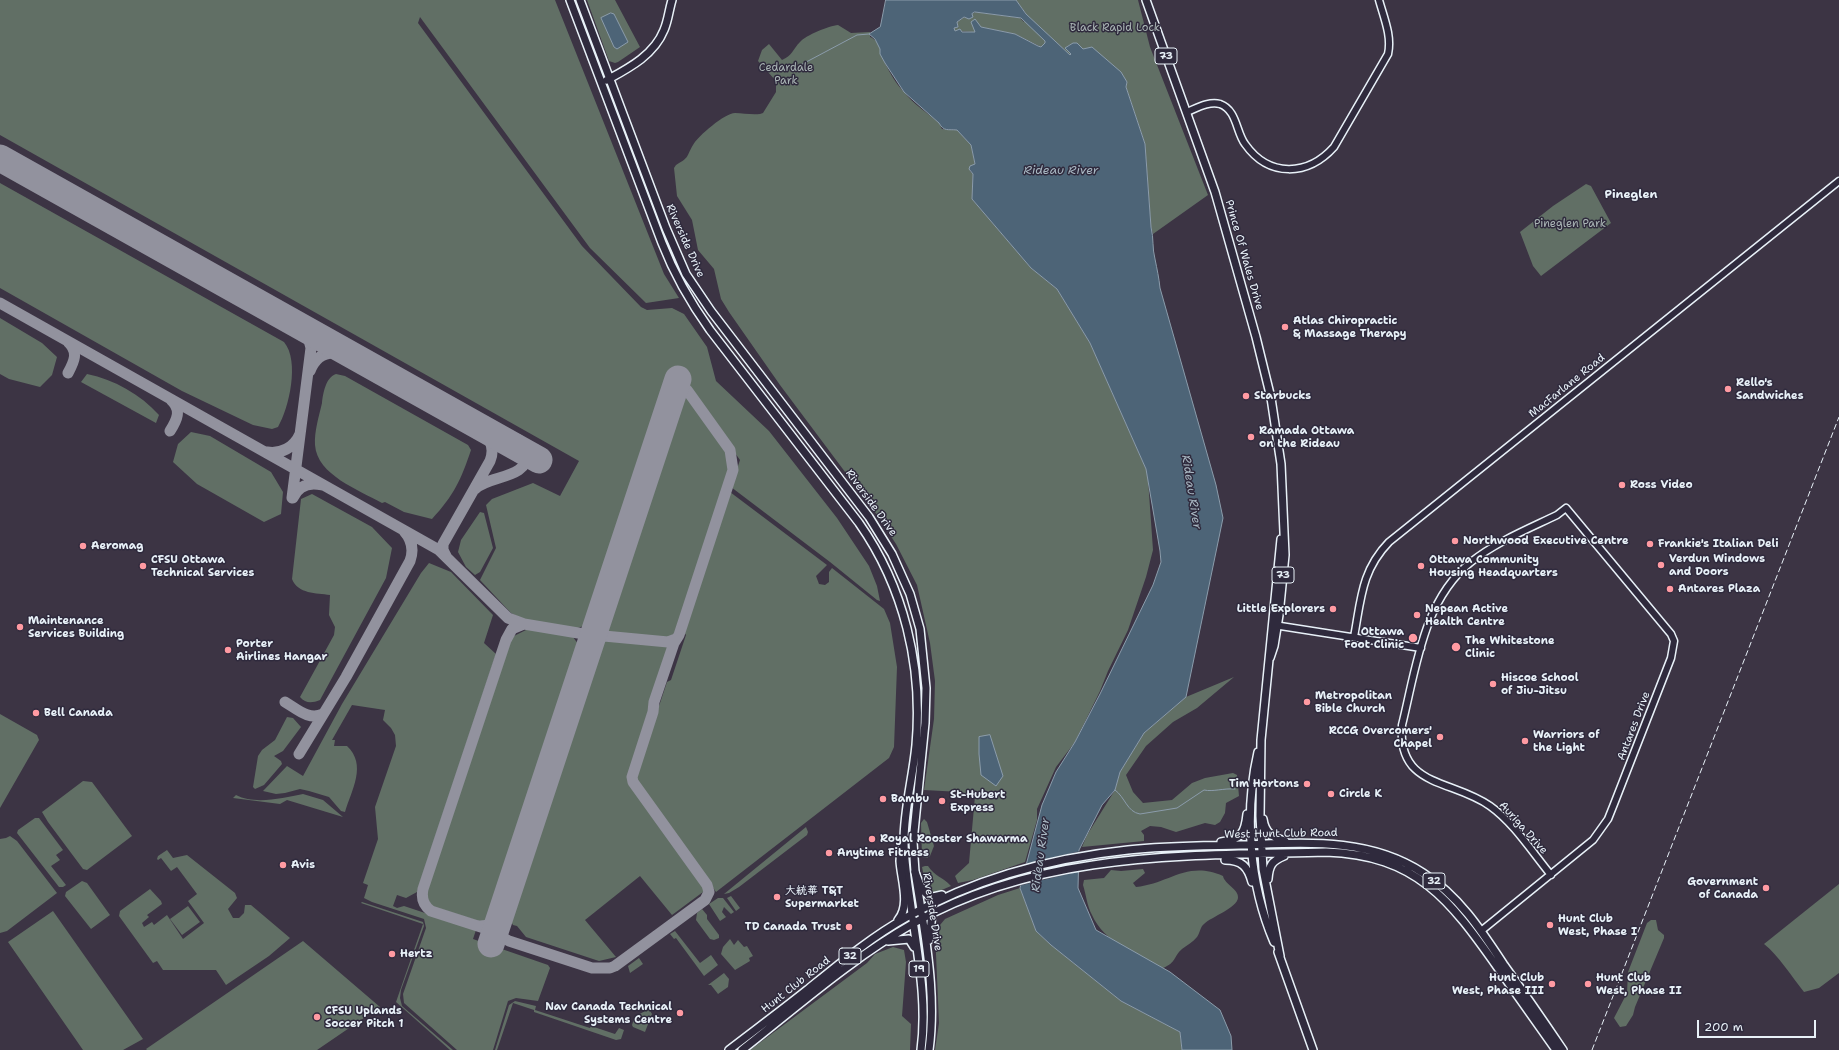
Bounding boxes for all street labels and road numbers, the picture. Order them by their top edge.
road number: 73 [1155,48,1177,64]
street label: Prince Of Wales Drive [1222,198,1266,312]
street label: Riverside Drive [663,202,707,280]
street label: MacFarlane Road [1526,351,1608,421]
street label: Riverside Drive [842,467,900,539]
road number: 73 [1272,567,1294,583]
street label: Antares Drive [1615,690,1653,762]
street label: Auriga Drive [1496,799,1550,857]
street label: West Hunt Club Road [1224,826,1338,842]
street label: Riverside Drive [919,872,945,952]
road number: 32 [1423,873,1445,889]
road number: 32 [839,948,861,964]
street label: Hunt Club Road [759,954,833,1016]
road number: 19 [909,961,929,977]

